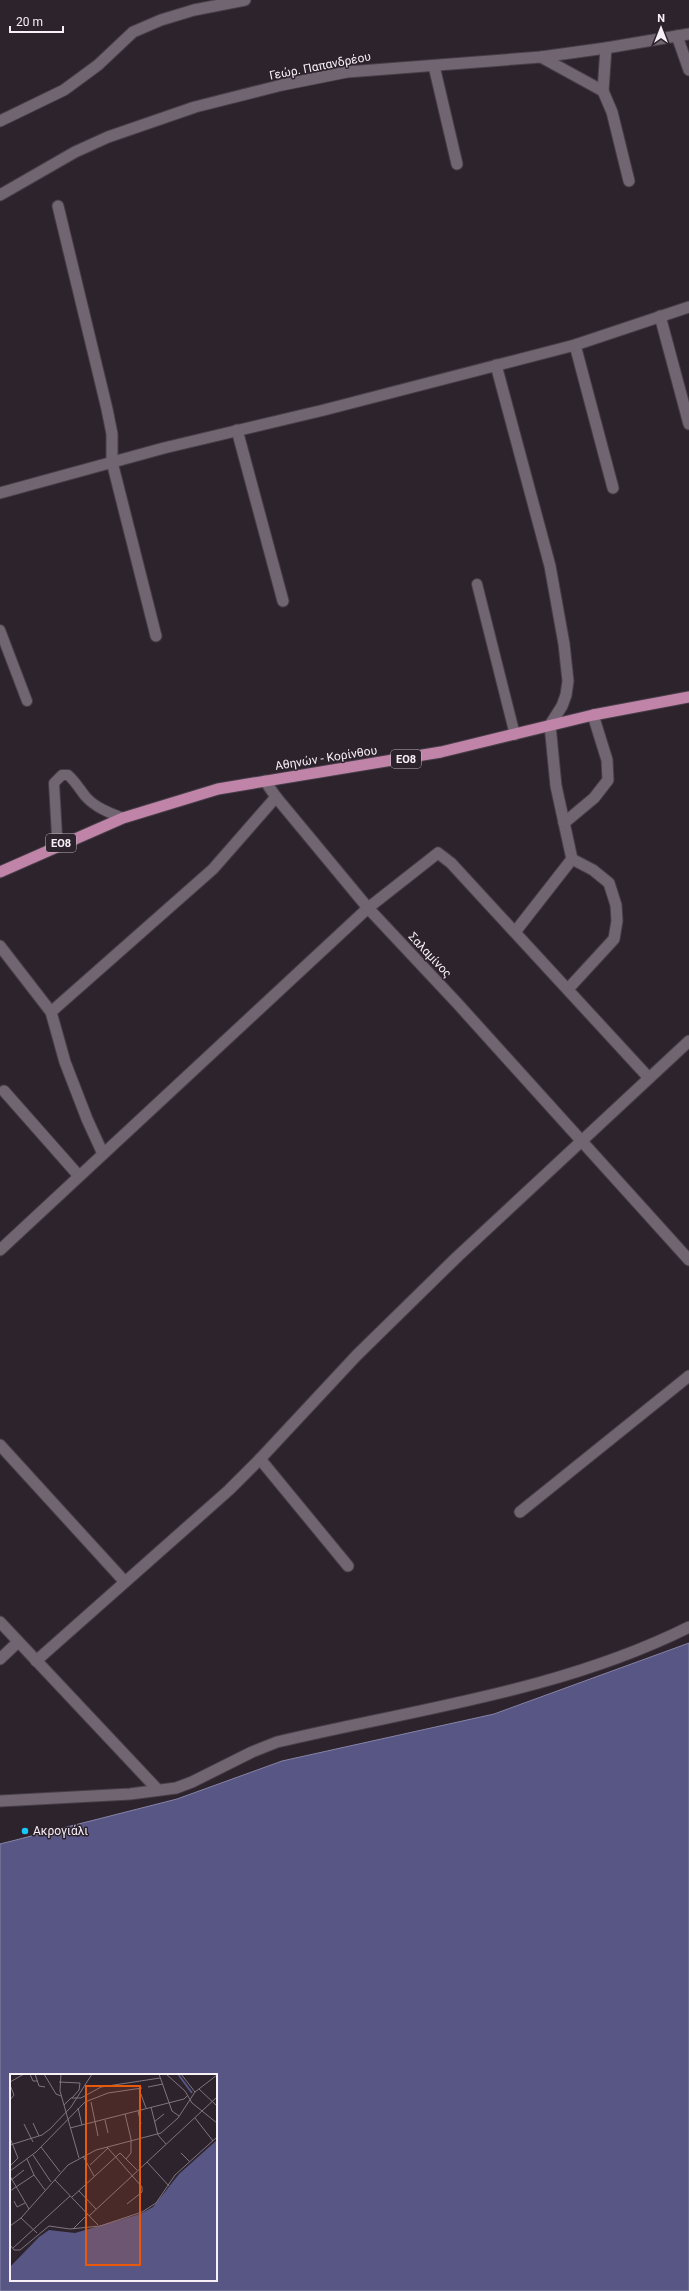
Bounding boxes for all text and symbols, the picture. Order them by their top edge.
scale bar [10,8,63,34]
north arrow [641,8,681,48]
text: N [657,12,665,25]
text: 20 m [16,15,43,29]
street label: Γεώρ. Παπανδρέου [268,49,372,83]
street label: Αθηνών - Κορίνθου [274,743,378,773]
road number: ΕΟ8 [391,750,421,768]
road number: ΕΟ8 [46,834,76,852]
street label: Σαλαμίνος [405,929,455,981]
place label: Ακρογιάλι [33,1824,88,1838]
marker: Ακρογιάλι [20,1826,30,1836]
inset map [10,2074,217,2281]

